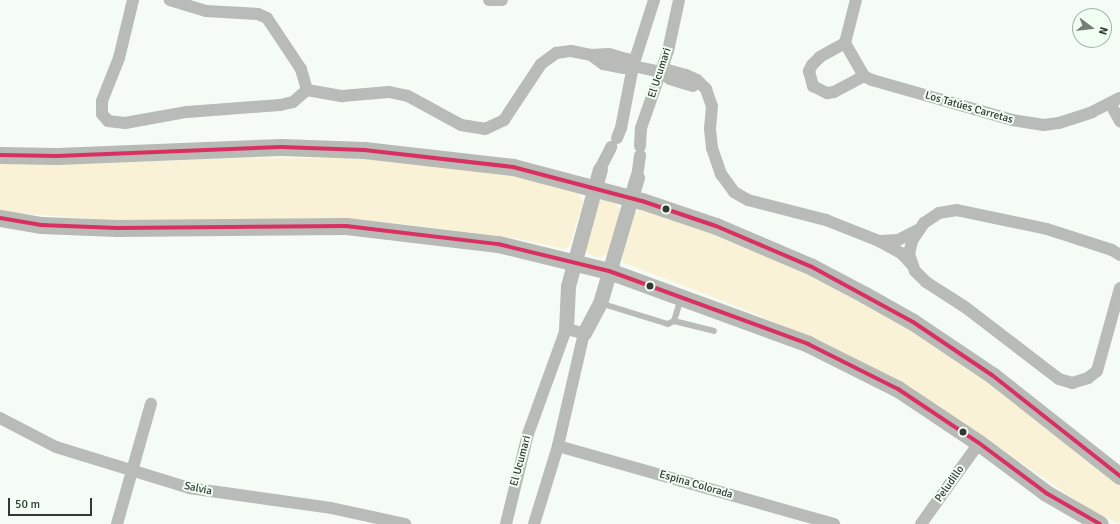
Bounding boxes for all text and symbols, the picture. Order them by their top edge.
north arrow [1072,8,1112,48]
text: N [1096,26,1110,36]
street label: El Ucumari [646,46,674,100]
street label: Los Tatúes Carretas [924,89,1014,127]
unlabelled marker [661,204,671,214]
unlabelled marker [645,281,655,291]
unlabelled marker [958,427,968,437]
street label: El Ucumari [508,434,534,488]
street label: Peludillo [933,463,967,505]
street label: Espina Colorada [658,468,734,502]
street label: Salvia [183,480,213,498]
scale bar [10,490,94,516]
text: 50 m [15,497,40,512]

